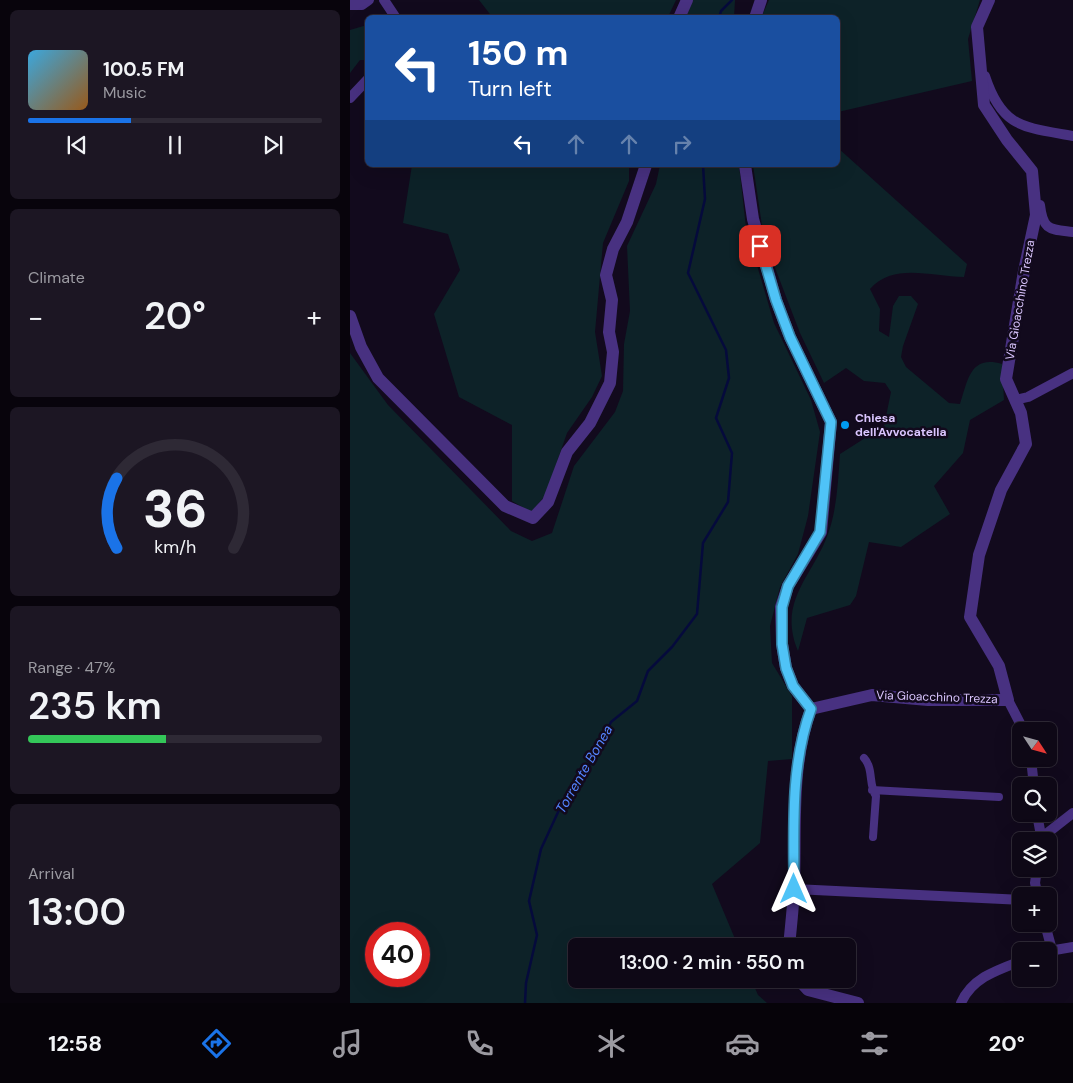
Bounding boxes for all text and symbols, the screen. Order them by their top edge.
text: 150 m [468,30,568,76]
icon: left [385,35,450,100]
text: 100.5 FM [103,57,184,82]
text: Turn left [468,74,552,103]
text: Music [103,82,147,103]
icon: left [509,130,537,158]
icon: ahead [562,130,590,158]
icon: ahead [615,130,643,158]
icon: right [668,130,696,158]
icon: previous [63,131,91,159]
icon: pause [161,131,189,159]
icon: next [259,131,287,159]
pin [739,225,781,267]
icon: arrive [746,232,774,260]
street label: Via Gioacchino Trezza [1002,239,1038,361]
text: Climate [28,267,85,288]
text: 20° [144,291,206,341]
text: − [28,299,43,336]
text: + [307,299,322,336]
place label: Chiesa dell'Avvocatella [855,410,946,440]
marker: Chiesa dell'Avvocatella [839,419,851,431]
text: 36 [143,475,207,543]
text: km/h [154,535,196,559]
text: Range · 47% [28,657,115,678]
text: 235 km [28,681,162,731]
street label: Via Gioacchino Trezza [876,687,998,707]
water label: Torrente Bonea [551,721,617,816]
north arrow [1012,722,1058,768]
map controls [1012,722,1057,987]
button: search [1012,777,1057,822]
button: layers [1012,832,1057,877]
position arrow [767,862,819,914]
text: Arrival [28,863,75,884]
text: 13:00 [28,887,126,937]
button: + [1012,887,1057,932]
speed limit sign: 40 [365,922,430,987]
button: − [1012,942,1057,987]
text: 13:00 · 2 min · 550 m [619,950,805,975]
icon: directions [199,1026,234,1061]
icon: music [330,1026,365,1061]
icon: phone [462,1026,497,1061]
icon: climate [594,1026,629,1061]
icon: car [725,1026,760,1061]
icon: filters [857,1026,892,1061]
text: 12:58 [48,1029,102,1058]
text: 20° [989,1029,1025,1058]

